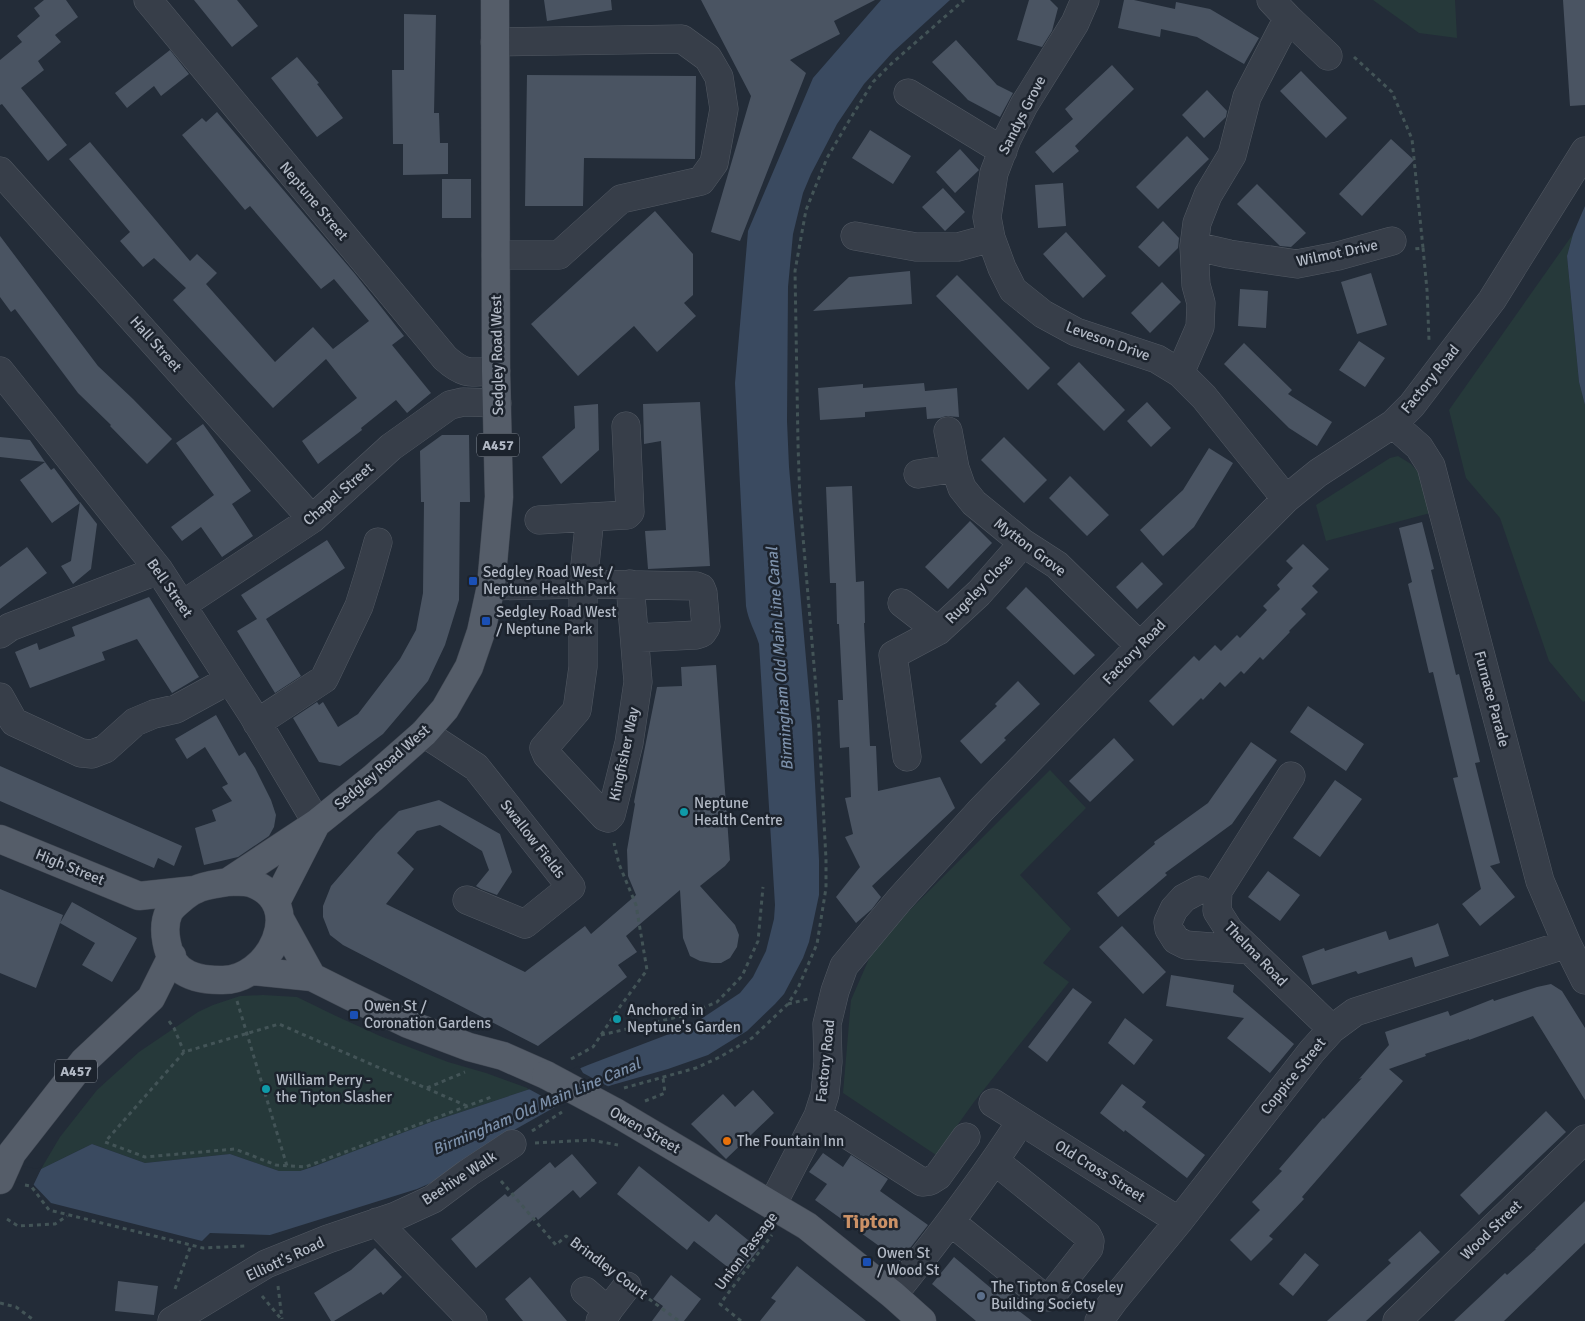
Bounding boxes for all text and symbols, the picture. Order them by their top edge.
street label: Sandys Grove [995,73,1049,157]
street label: Neptune Street [276,158,352,244]
street label: Wilmot Drive [1295,236,1379,270]
street label: Sedgley Road West [487,295,507,415]
street label: Hall Street [126,312,186,376]
street label: Leveson Drive [1063,317,1153,365]
street label: Factory Road [1397,341,1463,417]
road number: A457 [477,434,519,456]
street label: Chapel Street [299,459,377,529]
street label: Mytton Grove [990,514,1070,580]
water label: Birmingham Old Main Line Canal [762,545,798,771]
street label: Rugeley Close [941,551,1017,627]
street label: Bell Street [143,555,197,621]
place label: Sedgley Road West / Neptune Health Park [483,563,617,598]
marker: Sedgley Road West / Neptune Health Park [467,575,479,587]
place label: Sedgley Road West / Neptune Park [496,603,616,638]
marker: Sedgley Road West / Neptune Park [480,615,492,627]
street label: Factory Road [1099,616,1169,688]
street label: Furnace Parade [1471,649,1513,749]
street label: Kingfisher Way [605,705,643,803]
street label: Sedgley Road West [331,721,433,813]
place label: Neptune Health Centre [694,794,783,829]
street label: Swallow Fields [497,796,570,882]
marker: Neptune Health Centre [678,806,690,818]
street label: High Street [33,845,107,889]
street label: Thelma Road [1221,918,1291,990]
place label: Owen St / Coronation Gardens [364,997,491,1032]
place label: Anchored in Neptune's Garden [627,1001,741,1036]
marker: Owen St / Coronation Gardens [348,1009,360,1021]
marker: Anchored in Neptune's Garden [611,1013,623,1025]
street label: Factory Road [812,1019,838,1103]
street label: Coppice Street [1257,1034,1329,1118]
water label: Birmingham Old Main Line Canal [429,1053,645,1160]
road number: A457 [55,1060,97,1082]
place label: William Perry - the Tipton Slasher [276,1071,393,1106]
marker: William Perry - the Tipton Slasher [260,1083,272,1095]
street label: Owen Street [606,1103,684,1157]
place label: The Fountain Inn [737,1132,844,1150]
marker: The Fountain Inn [721,1135,733,1147]
street label: Old Cross Street [1052,1136,1148,1206]
street label: Beehive Walk [418,1147,500,1209]
street label: Wood Street [1457,1196,1525,1264]
street label: Union Passage [711,1208,781,1294]
district label: Tipton [843,1209,899,1234]
street label: Elliott's Road [243,1233,327,1285]
street label: Brindley Court [567,1233,651,1303]
place label: Owen St / Wood St [877,1244,939,1279]
marker: Owen St / Wood St [861,1256,873,1268]
place label: The Tipton & Coseley Building Society [991,1278,1123,1313]
marker: The Tipton & Coseley Building Society [975,1290,987,1302]

